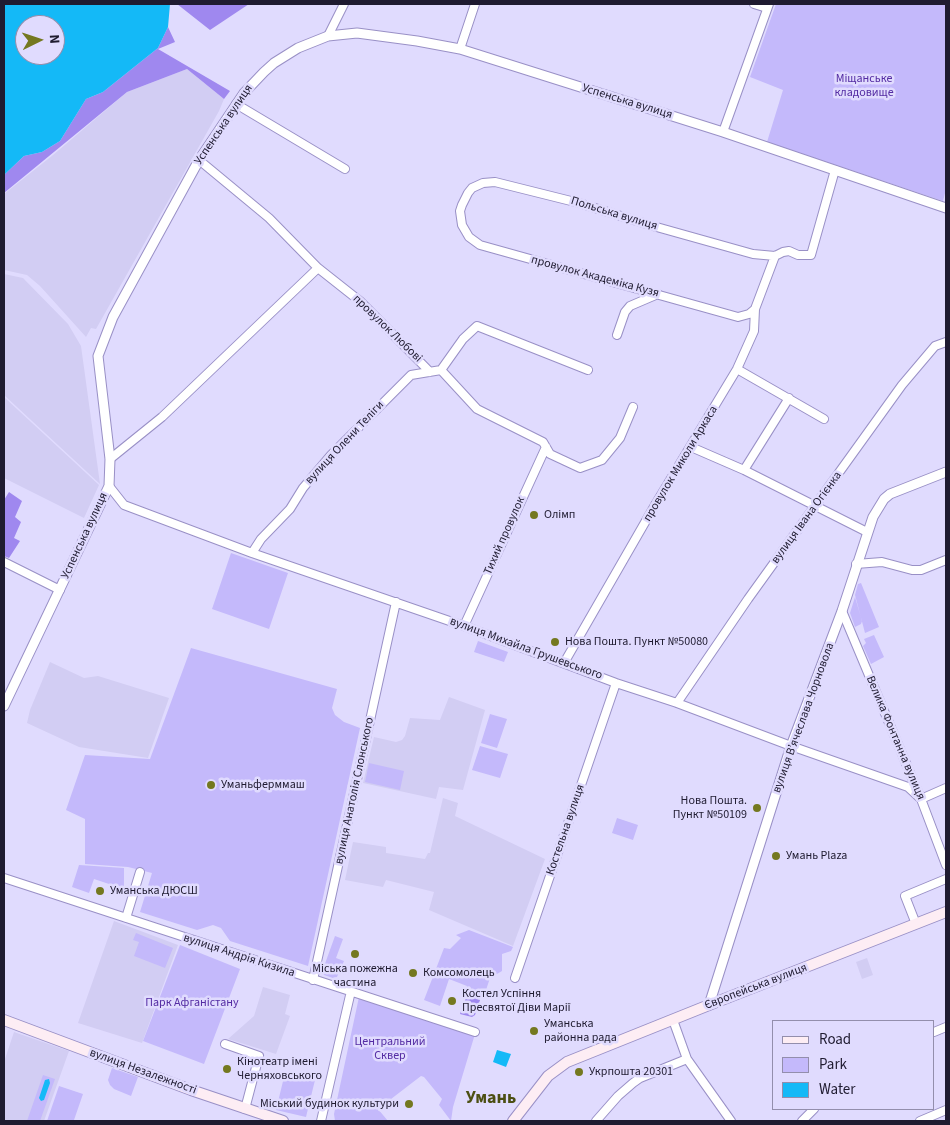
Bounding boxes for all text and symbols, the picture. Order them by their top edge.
north arrow [15,15,65,65]
text: N [44,34,64,44]
park label: Міщанське кладовище [834,72,894,100]
street label: Успенська вулиця [580,81,674,123]
street label: Успенська вулиця [192,82,256,168]
street label: Польська вулиця [569,194,659,234]
street label: провулок Академіка Кузя [529,253,661,301]
street label: провулок Любові [349,292,425,366]
street label: вулиця Олени Теліги [303,398,387,488]
street label: провулок Миколи Аркаса [641,404,721,524]
street label: вулиця Івана Огієнка [769,469,845,567]
street label: Успенська вулиця [59,490,111,582]
street label: Тихий провулок [481,495,529,577]
place label: Олімп [544,508,575,522]
marker: Олімп [528,509,540,521]
street label: вулиця Михайла Грушевського [448,615,604,683]
place label: Нова Пошта. Пункт №50080 [565,635,708,649]
marker: Нова Пошта. Пункт №50080 [549,636,561,648]
street label: вулиця В’ячеслава Чорновола [770,641,838,795]
street label: Велика Фонтанна вулиця [862,674,928,802]
street label: вулиця Анатолія Слонського [332,716,378,866]
place label: Уманьферммаш [221,778,305,792]
marker: Уманьферммаш [205,779,217,791]
street label: Костельна вулиця [544,783,588,877]
place label: Нова Пошта. Пункт №50109 [673,794,747,822]
marker: Нова Пошта. Пункт №50109 [751,802,763,814]
place label: Умань Plaza [786,849,847,863]
marker: Умань Plaza [770,850,782,862]
place label: Уманська ДЮСШ [110,884,198,898]
marker: Уманська ДЮСШ [94,885,106,897]
street label: вулиця Андрія Кизила [181,931,297,981]
marker: Міська пожежна частина [349,948,361,960]
street label: Європейська вулиця [703,961,809,1013]
place label: Міська пожежна частина [312,962,398,990]
place label: Комсомолець [423,966,495,980]
marker: Комсомолець [407,967,419,979]
place label: Костел Успіння Пресвятої Діви Марії [462,987,571,1015]
marker: Костел Успіння Пресвятої Діви Марії [446,995,458,1007]
park label: Парк Афганістану [145,996,239,1010]
place label: Уманська районна рада [544,1017,617,1045]
legend [772,1020,935,1110]
marker: Уманська районна рада [528,1025,540,1037]
text: Road [819,1029,851,1050]
park label: Центральний Сквер [354,1035,426,1063]
street label: вулиця Незалежності [87,1046,199,1098]
text: Park [819,1054,847,1075]
place label: Кінотеатр імені Черняховського [237,1055,322,1083]
marker: Кінотеатр імені Черняховського [221,1063,233,1075]
place label: Укрпошта 20301 [589,1065,673,1079]
marker: Укрпошта 20301 [573,1066,585,1078]
text: Water [819,1079,855,1100]
district label: Умань [466,1088,516,1110]
place label: Міський будинок культури [260,1097,399,1111]
marker: Міський будинок культури [403,1098,415,1110]

